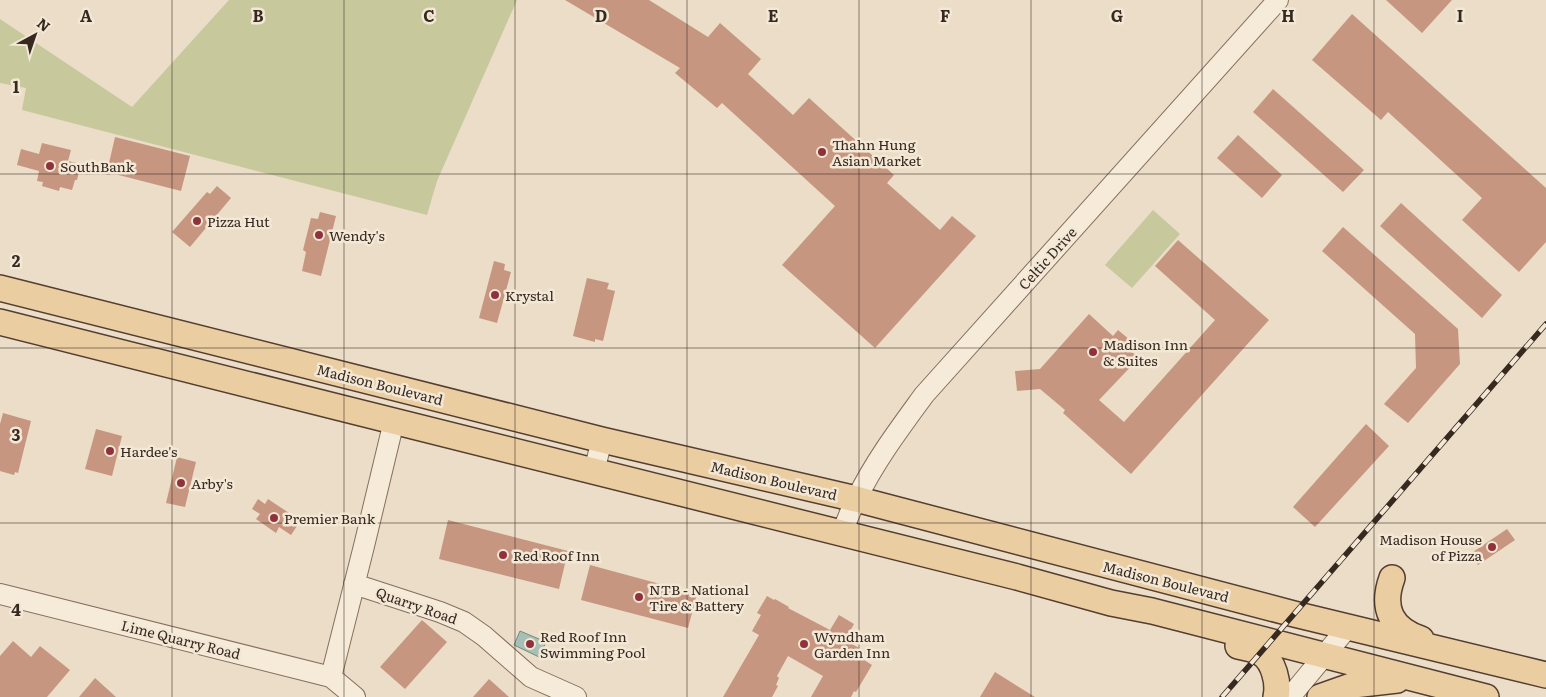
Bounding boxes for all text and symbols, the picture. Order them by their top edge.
text: A [80,3,92,27]
text: B [252,3,264,27]
text: C [423,3,435,27]
text: D [595,3,607,27]
text: E [768,3,779,27]
text: F [940,3,950,27]
text: G [1111,3,1123,27]
text: H [1281,3,1295,27]
text: I [1457,3,1463,27]
north arrow [10,10,60,60]
text: N [33,13,55,36]
text: 1 [13,74,20,98]
place label: Thahn Hung Asian Market [832,134,922,170]
marker: Thahn Hung Asian Market [816,146,828,158]
place label: SouthBank [60,156,135,176]
marker: SouthBank [44,160,56,172]
place label: Pizza Hut [207,211,270,231]
marker: Pizza Hut [191,215,203,227]
street label: Celtic Drive [1013,222,1081,294]
place label: Wendy's [329,225,385,245]
marker: Wendy's [313,229,325,241]
text: 2 [12,248,21,272]
place label: Krystal [505,285,554,305]
marker: Krystal [489,289,501,301]
place label: Madison Inn & Suites [1103,334,1188,370]
marker: Madison Inn & Suites [1087,346,1099,358]
street label: Madison Boulevard [315,359,446,409]
text: 3 [12,422,21,446]
place label: Hardee's [120,441,177,461]
marker: Hardee's [104,445,116,457]
street label: Madison Boulevard [709,456,840,504]
place label: Arby's [191,473,233,493]
marker: Arby's [175,477,187,489]
place label: Premier Bank [284,508,376,528]
marker: Premier Bank [268,512,280,524]
place label: Madison House of Pizza [1379,529,1482,565]
marker: Madison House of Pizza [1486,541,1498,553]
place label: Red Roof Inn [513,545,600,565]
marker: Red Roof Inn [497,549,509,561]
street label: Madison Boulevard [1101,556,1232,606]
place label: NTB - National Tire & Battery [649,579,749,615]
street label: Quarry Road [374,582,461,628]
marker: NTB - National Tire & Battery [633,591,645,603]
text: 4 [11,597,21,621]
street label: Lime Quarry Road [119,615,243,664]
place label: Red Roof Inn Swimming Pool [540,626,646,662]
place label: Wyndham Garden Inn [814,626,890,662]
marker: Red Roof Inn Swimming Pool [524,638,536,650]
marker: Wyndham Garden Inn [798,638,810,650]

